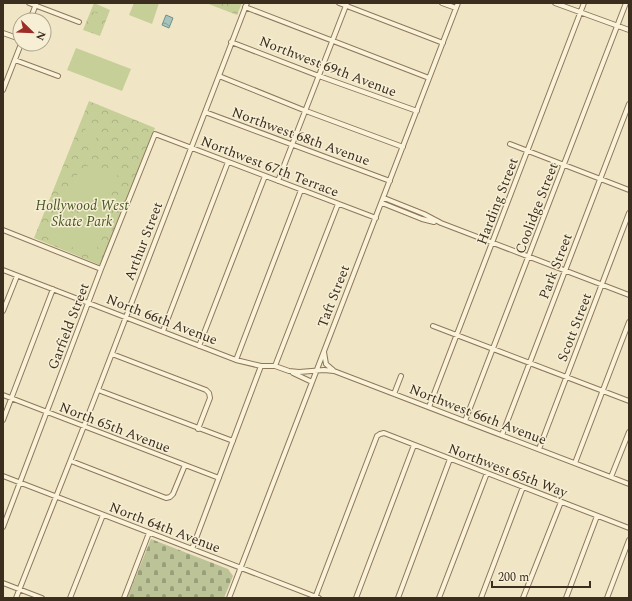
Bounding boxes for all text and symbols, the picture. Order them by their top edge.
north arrow [12,12,52,52]
text: N [31,28,50,43]
street label: Northwest 69th Avenue [256,31,400,102]
street label: Northwest 68th Avenue [229,102,373,171]
street label: Northwest 67th Terrace [198,130,342,203]
street label: Harding Street [471,154,524,248]
street label: Coolidge Street [509,159,564,257]
park label: Hollywood West Skate Park [35,195,129,232]
street label: Arthur Street [119,199,168,284]
street label: Park Street [533,230,578,302]
street label: Taft Street [312,262,355,331]
street label: Garfield Street [42,280,95,373]
street label: North 66th Avenue [103,289,221,350]
street label: Scott Street [552,290,597,365]
street label: Northwest 66th Avenue [406,379,550,450]
street label: North 65th Avenue [56,397,174,458]
street label: Northwest 65th Way [445,438,572,503]
street label: North 64th Avenue [106,497,224,558]
scale bar [492,563,590,589]
text: 200 m [498,568,529,587]

